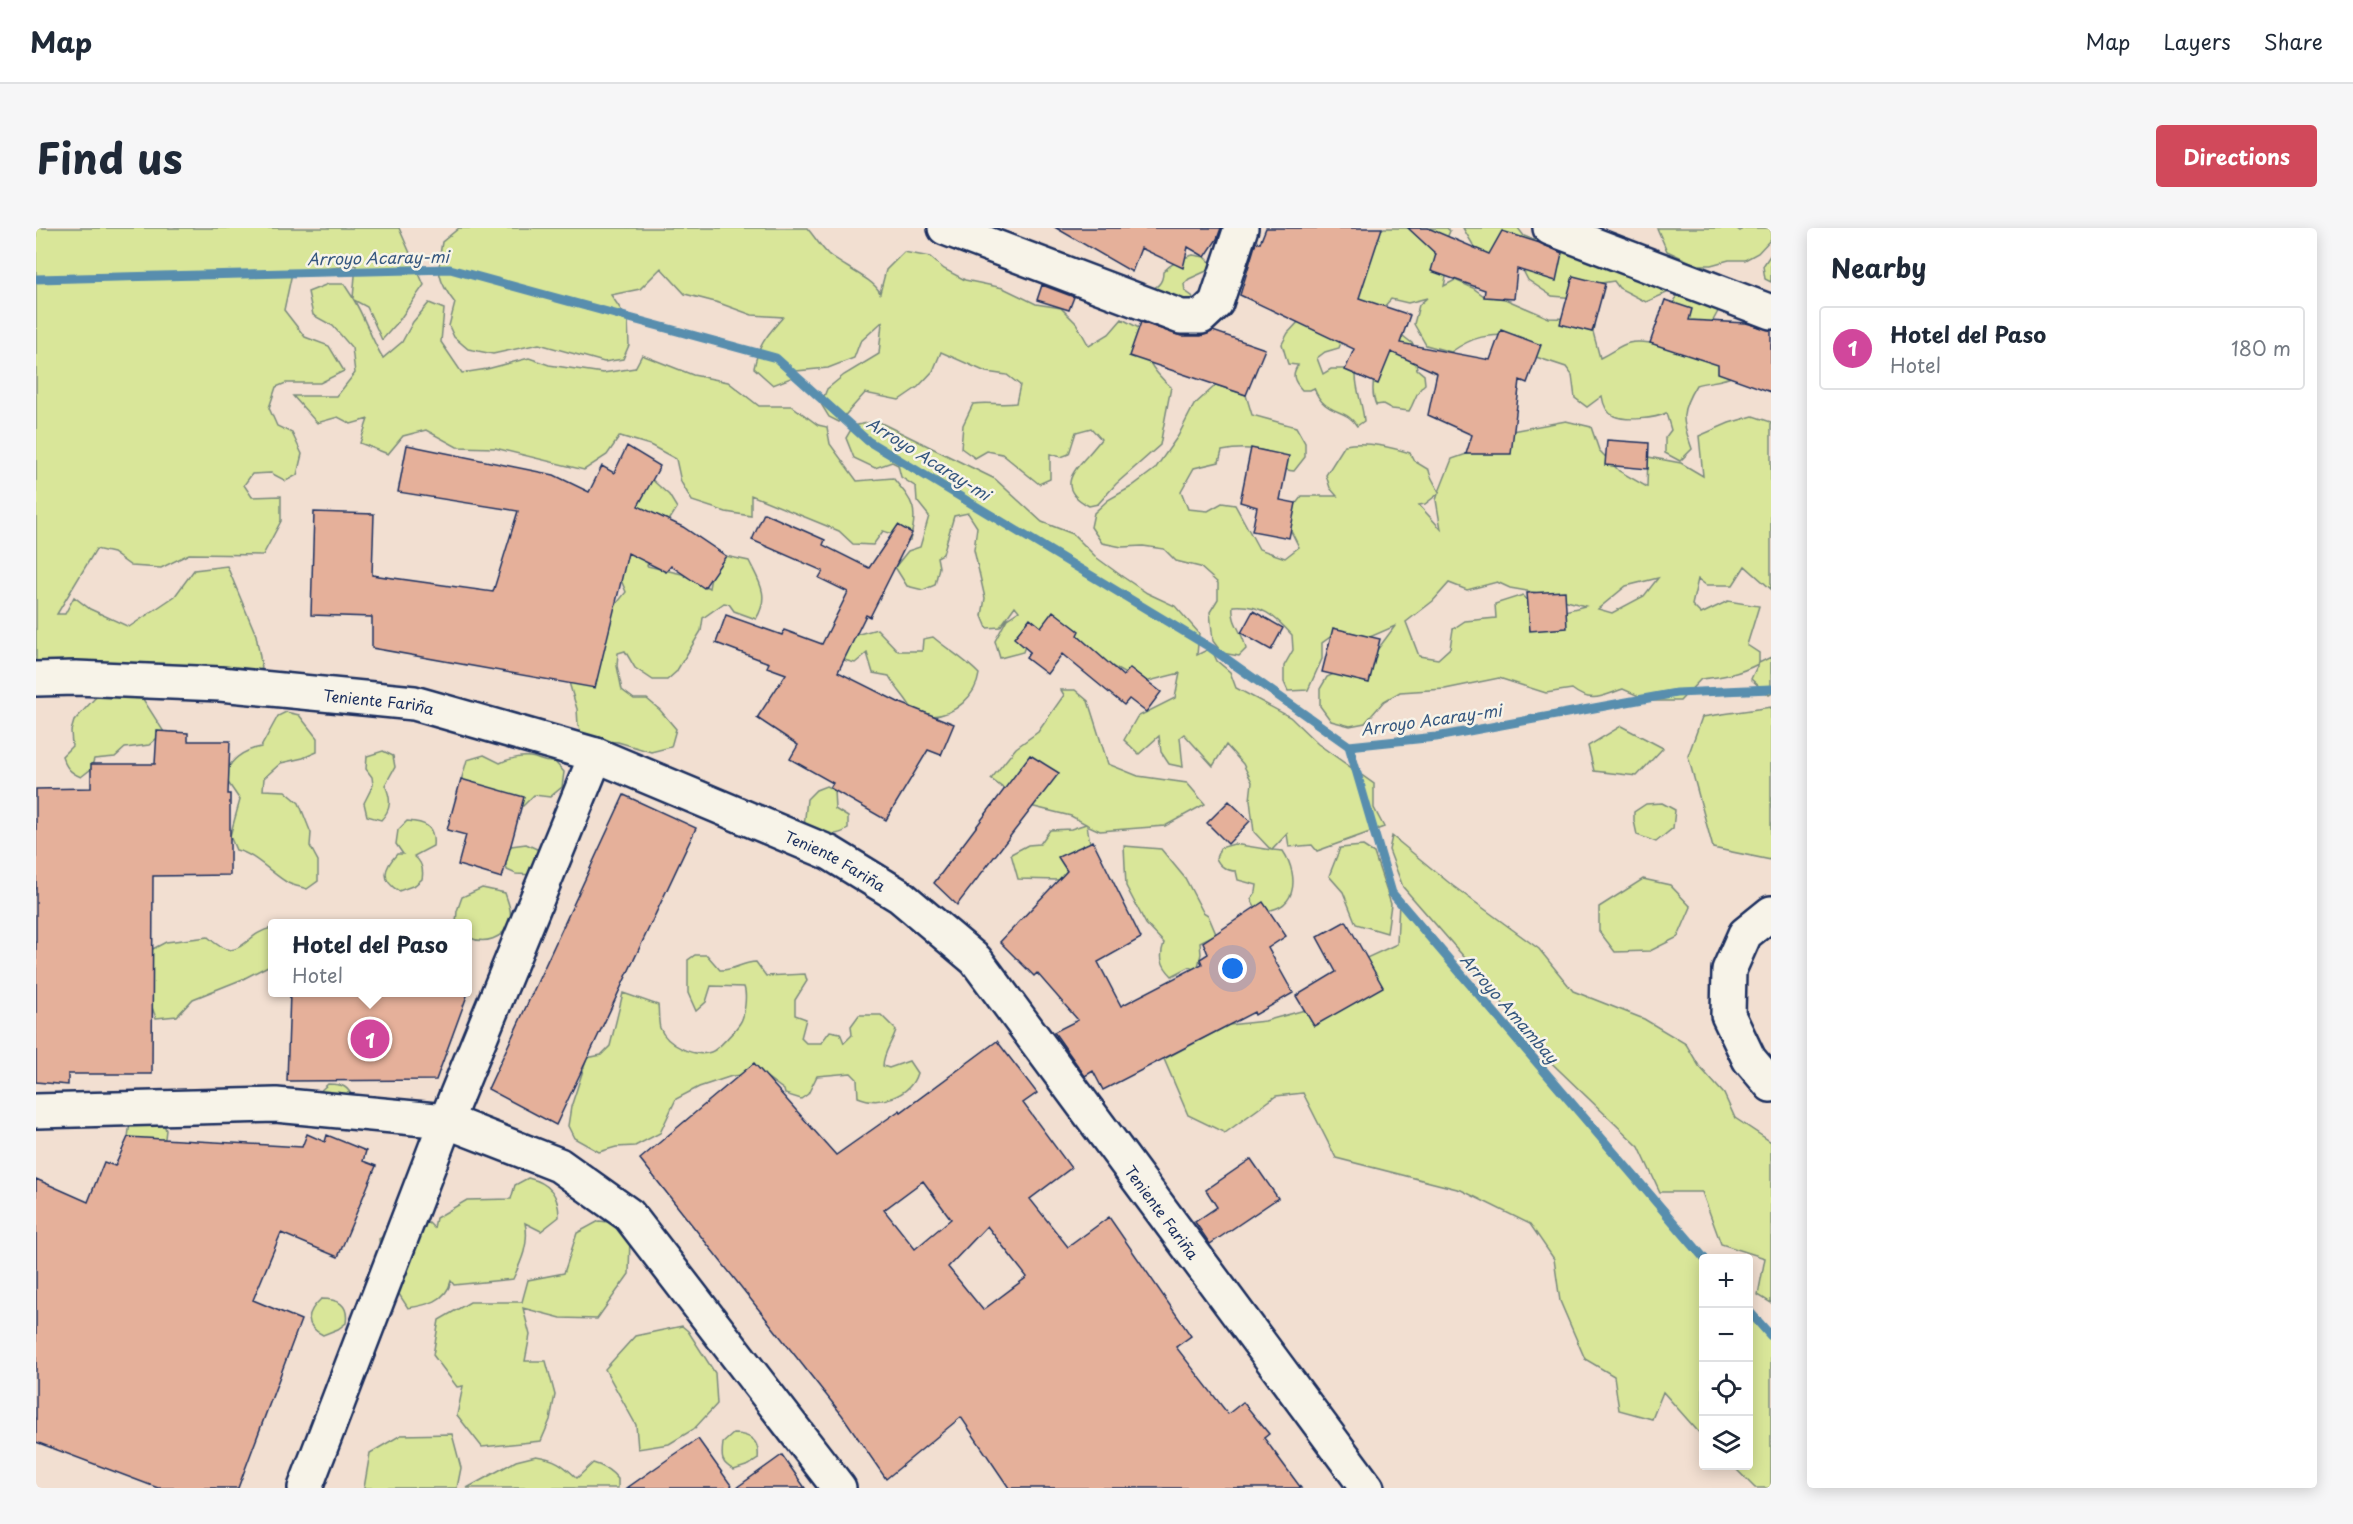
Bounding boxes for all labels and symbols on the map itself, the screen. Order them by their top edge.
water label: Arroyo Acaray-mi [307,244,452,270]
water label: Arroyo Acaray-mi [863,410,998,507]
street label: Teniente Fariña [322,683,438,720]
water label: Arroyo Acaray-mi [1359,697,1505,741]
street label: Teniente Fariña [781,824,891,896]
water label: Arroyo Amambay [1455,948,1566,1070]
your location [1218,954,1247,983]
pin: 1 [350,1016,390,1062]
street label: Teniente Fariña [1120,1160,1205,1264]

